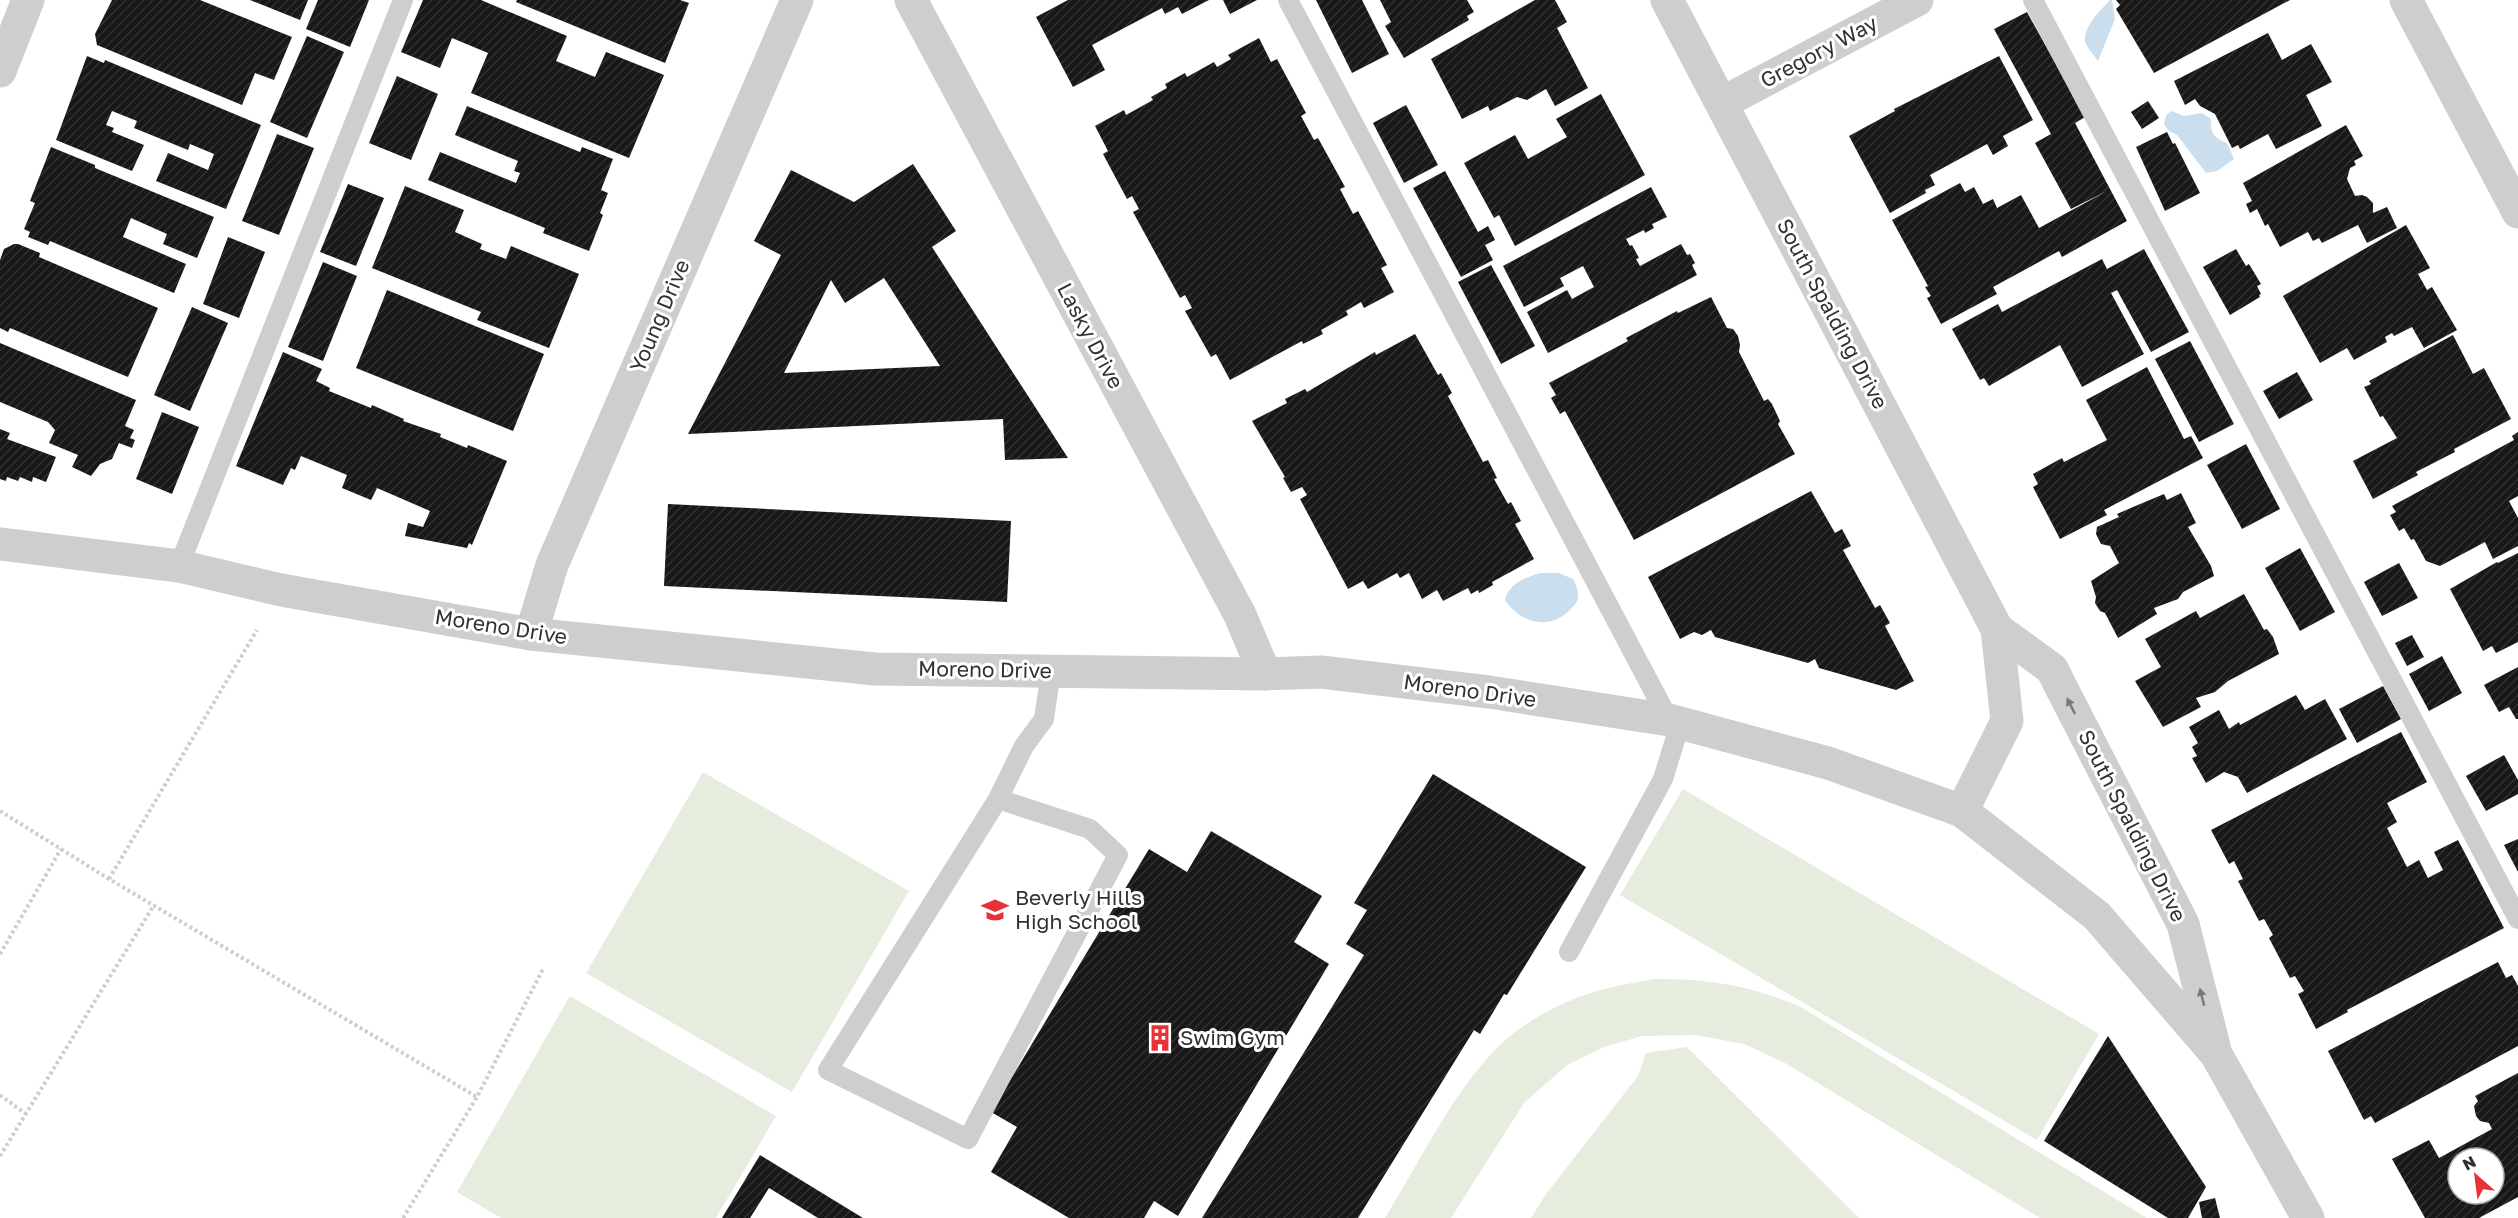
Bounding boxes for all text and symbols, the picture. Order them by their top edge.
street label: Gregory Way [1756,9,1882,93]
street label: South Spalding Drive [1772,214,1894,413]
street label: Young Drive [624,255,695,376]
street label: Lasky Drive [1052,278,1130,393]
street label: Moreno Drive [433,603,569,649]
street label: Moreno Drive [918,655,1052,683]
street label: Moreno Drive [1402,668,1538,712]
one-way arrow [2066,697,2076,714]
street label: South Spalding Drive [2073,725,2193,926]
place label: Beverly Hills High School [1015,884,1142,934]
school or university icon: Beverly Hills High School [980,895,1010,925]
one-way arrow [2196,988,2206,1006]
building icon: Swim Gym [1145,1023,1175,1053]
place label: Swim Gym [1180,1024,1285,1050]
north arrow [2446,1146,2506,1206]
text: N [2459,1151,2479,1174]

